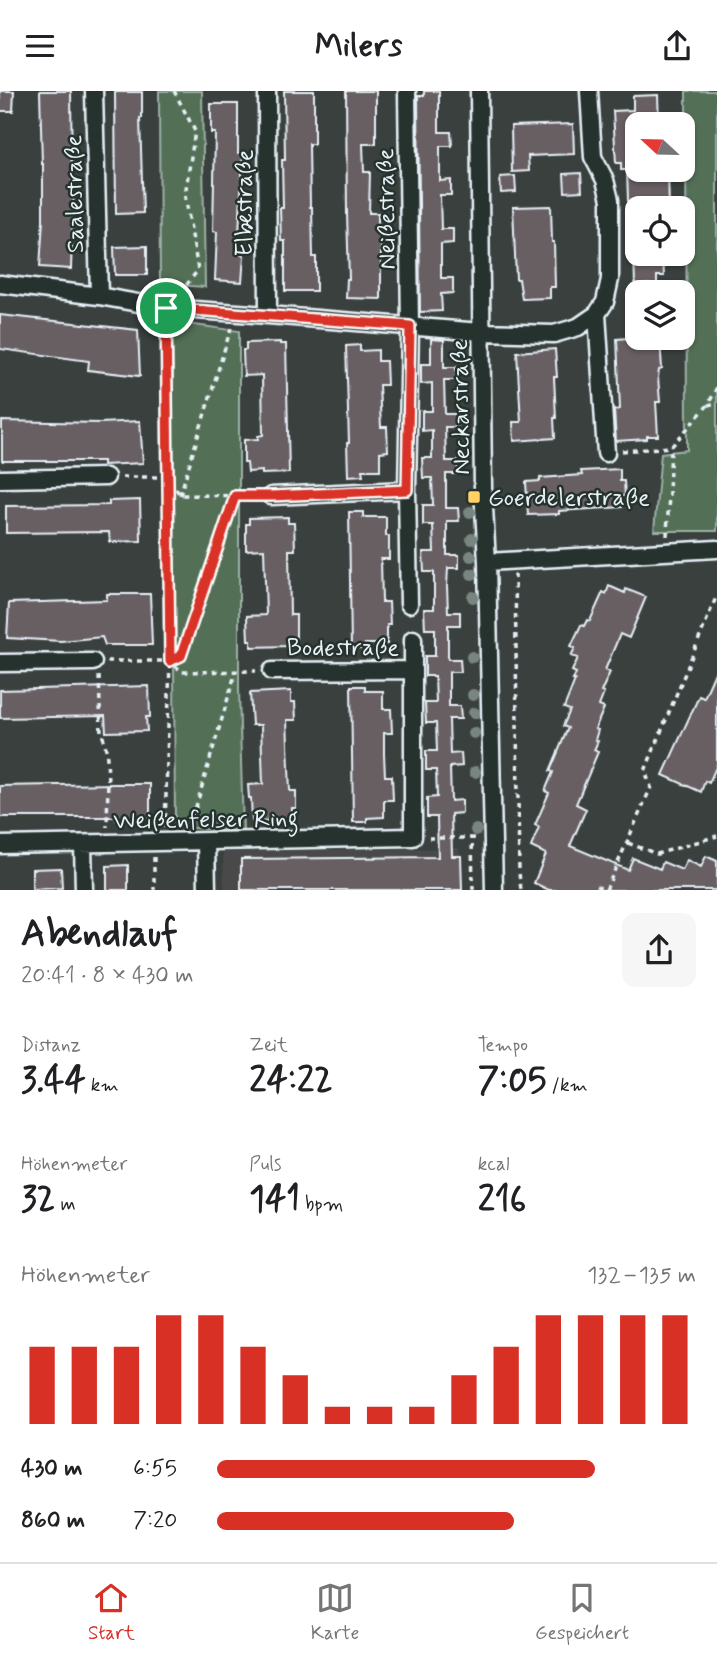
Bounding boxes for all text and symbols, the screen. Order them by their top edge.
text: Milers [315,25,402,67]
icon: menu [21,27,59,65]
icon: share [658,27,696,65]
north arrow [625,112,695,182]
map controls [625,112,695,350]
street label: Saalestraße [59,134,92,254]
street label: Neißestraße [371,148,404,270]
street label: Elbestraße [230,149,261,257]
button: locate [625,196,695,266]
pin [136,278,196,338]
button: layers [625,280,695,350]
icon: arrive [147,289,185,327]
street label: Neckarstraße [445,339,478,475]
place label: Goerdelerstraße [488,483,650,514]
marker: Goerdelerstraße [466,489,482,505]
street label: Bodestraße [287,633,399,664]
street label: Weißenfelser Ring [113,803,299,841]
text: Abendlauf [21,910,178,959]
button: share [622,913,696,987]
text: 20:41 · 8 × 430 m [21,961,193,991]
text: Distanz [21,1033,81,1058]
text: Zeit [249,1033,288,1058]
text: Tempo [478,1033,528,1058]
text: 3.44 [21,1058,86,1104]
text: 24:22 [249,1058,333,1104]
text: 7:05 [478,1058,546,1104]
text: km [86,1073,119,1098]
text: /km [546,1073,588,1098]
text: Höhenmeter [21,1152,127,1177]
text: Puls [249,1152,281,1177]
text: kcal [478,1152,510,1177]
text: 32 [21,1177,55,1223]
text: 141 [249,1177,300,1223]
text: 216 [478,1177,526,1223]
text: m [55,1192,76,1217]
text: bpm [300,1192,343,1217]
text: Höhenmeter [21,1261,150,1291]
text: 132–135 m [587,1261,696,1291]
text: 430 m [21,1454,82,1484]
text: 6:55 [133,1454,177,1484]
text: 860 m [21,1506,85,1536]
text: 7:20 [133,1506,178,1536]
tab: Start [88,1579,135,1646]
tab: Karte [311,1579,359,1646]
tab: Gespeichert [535,1579,629,1646]

